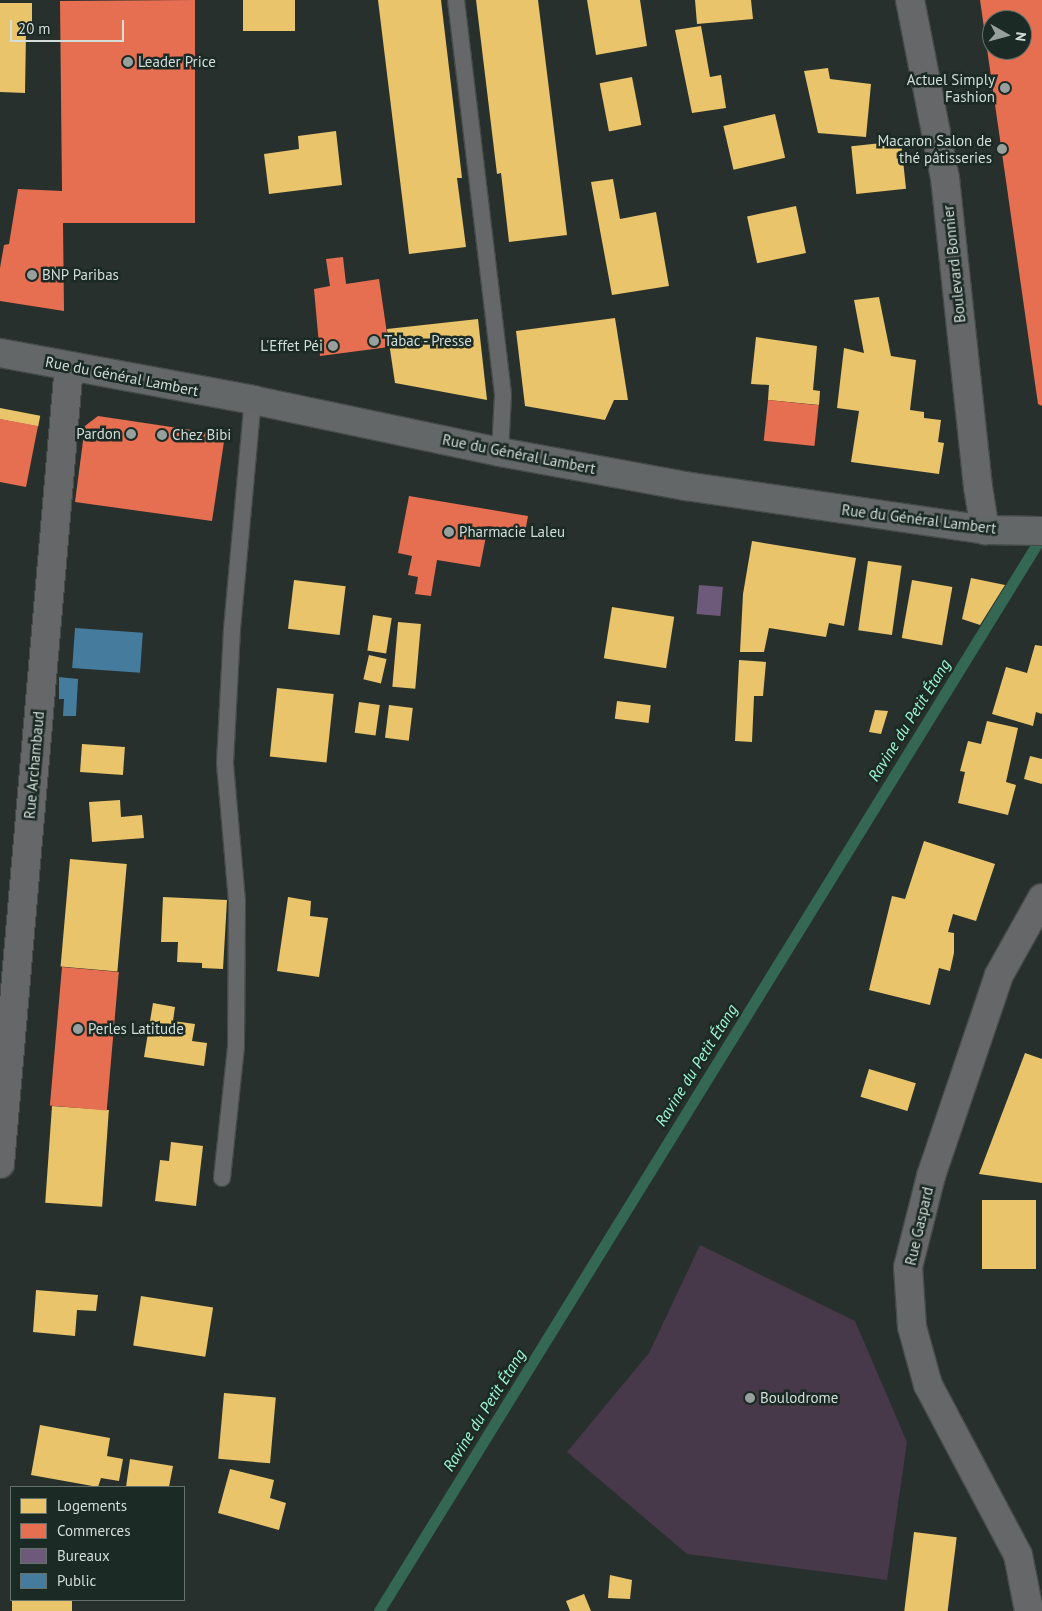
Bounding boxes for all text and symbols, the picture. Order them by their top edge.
scale bar [12,10,126,42]
north arrow [982,10,1032,60]
text: 20 m [18,19,51,38]
text: N [1011,31,1030,42]
place label: Leader Price [138,53,216,71]
marker: Leader Price [122,56,134,68]
place label: Actuel Simply Fashion [907,70,995,105]
marker: Actuel Simply Fashion [999,82,1011,94]
place label: Macaron Salon de thé pâtisseries [877,131,992,166]
marker: Macaron Salon de thé pâtisseries [996,143,1008,155]
street label: Boulevard Bonnier [939,204,969,324]
place label: BNP Paribas [42,266,120,284]
marker: BNP Paribas [26,269,38,281]
place label: Tabac - Presse [384,332,475,350]
marker: Tabac - Presse [368,335,380,347]
place label: L'Effet Péi [260,337,323,355]
marker: L'Effet Péi [327,340,339,352]
street label: Rue du Général Lambert [44,352,200,400]
place label: Pardon [76,425,121,443]
place label: Chez Bibi [172,426,232,444]
marker: Pardon [125,428,137,440]
marker: Chez Bibi [156,429,168,441]
street label: Rue du Général Lambert [441,430,597,478]
street label: Rue du Général Lambert [841,501,997,537]
place label: Pharmacie Laleu [459,523,565,541]
marker: Pharmacie Laleu [443,526,455,538]
water label: Ravine du Petit Étang [864,656,954,784]
street label: Rue Archambaud [20,710,48,820]
water label: Ravine du Petit Étang [651,1001,741,1129]
place label: Perles Latitude [88,1020,184,1038]
marker: Perles Latitude [72,1023,84,1035]
street label: Rue Gaspard [901,1185,937,1267]
water label: Ravine du Petit Étang [439,1346,529,1474]
place label: Boulodrome [760,1389,838,1407]
marker: Boulodrome [744,1392,756,1404]
legend [10,1486,185,1601]
text: Logements [57,1496,127,1515]
text: Commerces [57,1521,131,1540]
text: Bureaux [57,1546,110,1565]
text: Public [57,1571,96,1590]

